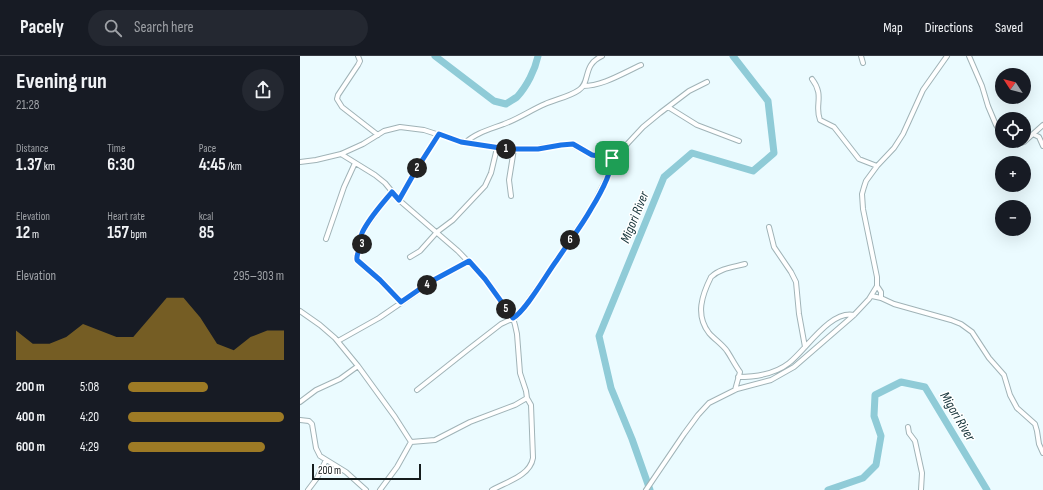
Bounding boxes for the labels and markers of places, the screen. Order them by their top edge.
pin: 1 [496,139,516,159]
pin [595,141,629,175]
pin: 2 [407,158,427,178]
pin: 6 [560,230,580,250]
pin: 3 [352,234,372,254]
pin: 4 [417,275,437,295]
pin: 5 [496,299,516,319]

